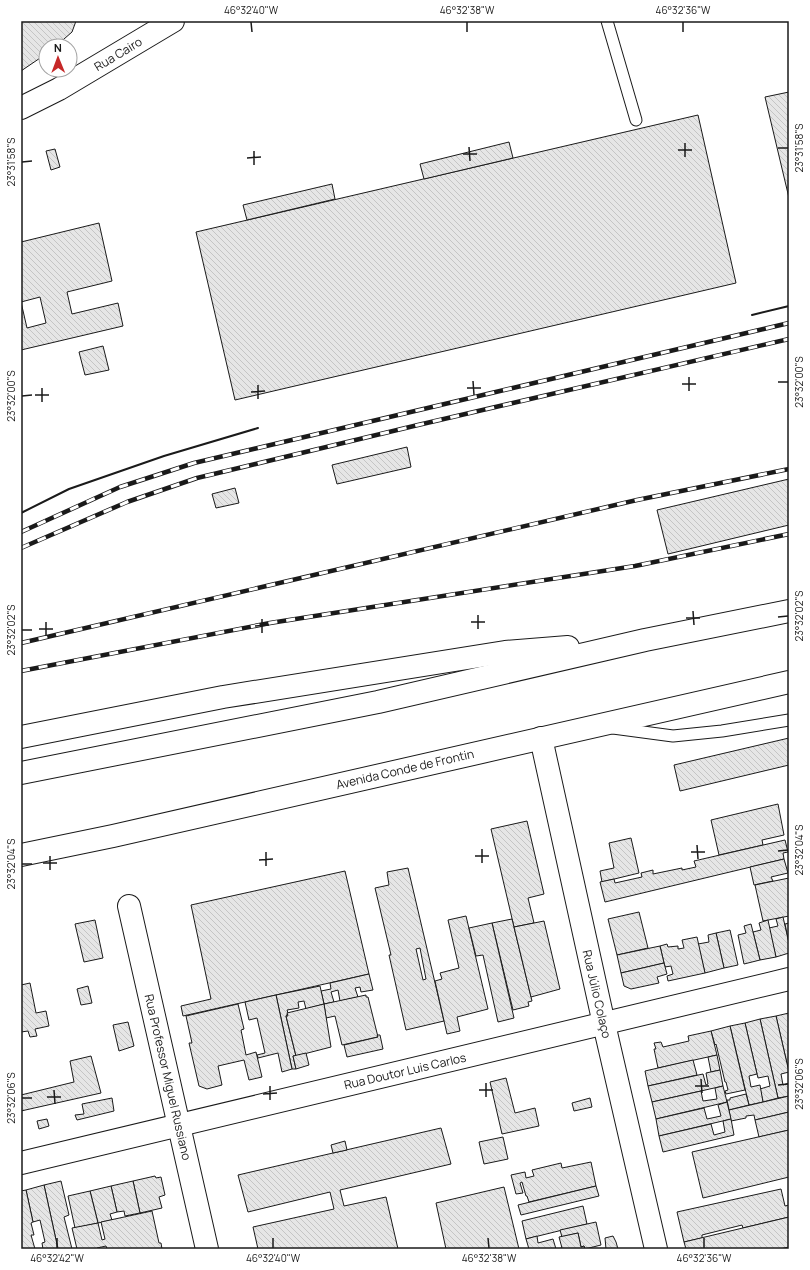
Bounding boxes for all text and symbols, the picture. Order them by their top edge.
text: 46°32'40"W [224,3,279,17]
text: 46°32'38"W [440,3,495,17]
text: 46°32'36"W [656,3,711,17]
street label: Rua Cairo [91,33,145,75]
north arrow [38,38,78,78]
text: N [54,40,62,55]
text: 23°31'58"S [792,124,806,172]
text: 23°31'58"S [4,138,18,186]
text: 23°32'00"S [792,356,806,408]
text: 23°32'00"S [4,370,18,422]
text: 23°32'02"S [792,591,806,641]
text: 23°32'02"S [4,605,18,655]
street label: Avenida Conde de Frontin [334,745,476,793]
text: 23°32'04"S [792,825,806,875]
text: 23°32'04"S [4,839,18,889]
street label: Rua Júlio Colaço [579,948,615,1040]
street label: Rua Professor Miguel Russiano [141,992,195,1162]
street label: Rua Doutor Luis Carlos [342,1049,468,1093]
text: 23°32'06"S [792,1058,806,1110]
text: 23°32'06"S [4,1072,18,1124]
text: 46°32'42"W [30,1251,84,1265]
text: 46°32'40"W [246,1251,301,1265]
text: 46°32'38"W [462,1251,517,1265]
text: 46°32'36"W [677,1251,732,1265]

